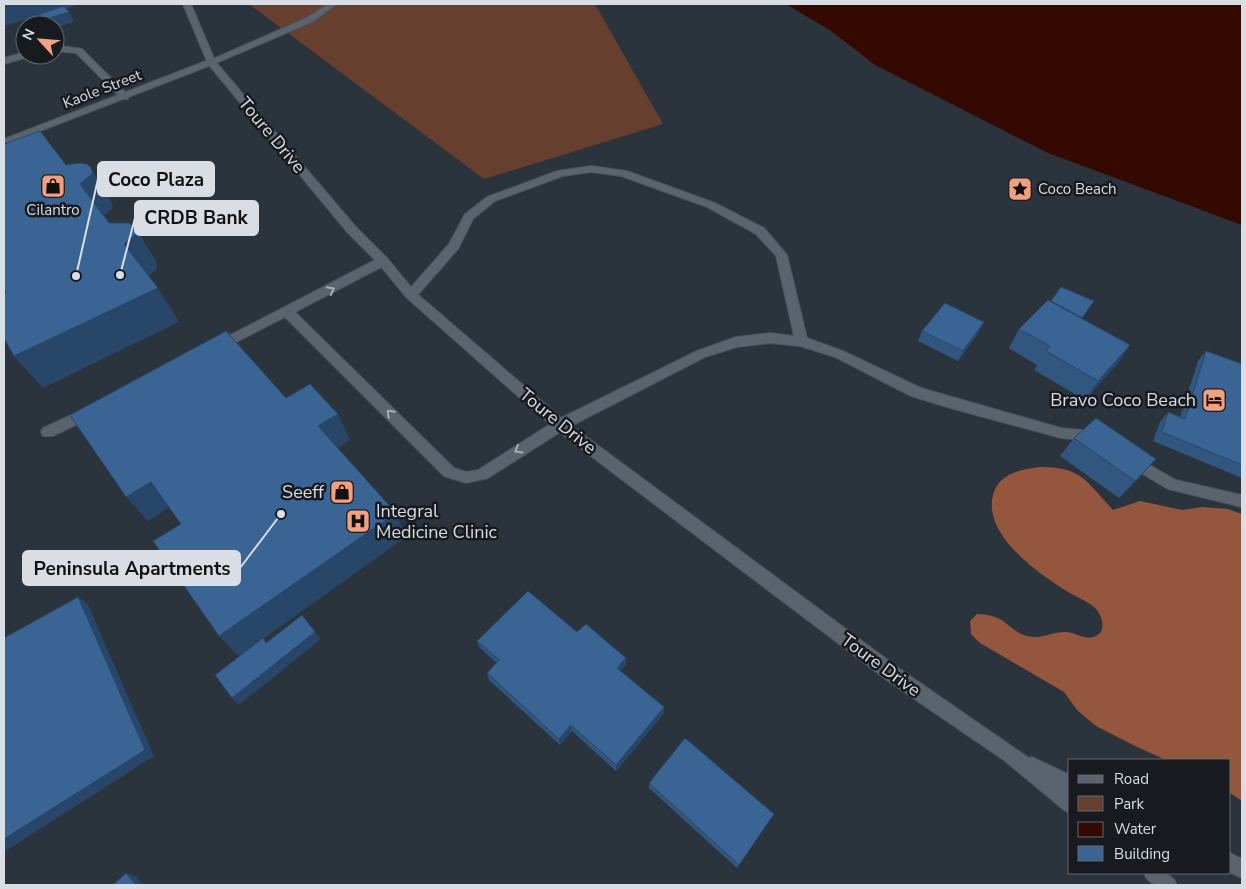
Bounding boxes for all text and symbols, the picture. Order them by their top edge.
north arrow [15,15,65,65]
text: N [18,26,40,43]
street label: Kaole Street [60,65,145,113]
street label: Toure Drive [233,92,311,178]
callout: Coco Plaza [98,162,214,196]
text: Coco Plaza [108,167,204,193]
shop icon: Cilantro [40,173,66,199]
place icon: Coco Beach [1007,176,1033,202]
place label: Coco Beach [1038,179,1116,199]
place label: Cilantro [26,200,80,220]
callout: CRDB Bank [135,201,258,235]
text: CRDB Bank [144,205,248,231]
one-way arrow [325,286,334,296]
street label: Toure Drive [514,382,602,460]
hotel icon: Bravo Coco Beach [1201,387,1227,413]
place label: Bravo Coco Beach [1050,388,1196,412]
one-way arrow [386,410,395,419]
one-way arrow [515,444,524,454]
shop icon: Seeff [329,479,355,505]
place label: Seeff [282,480,325,504]
place label: Integral Medicine Clinic [376,499,497,544]
hospital icon: Integral Medicine Clinic [345,508,371,534]
callout: Peninsula Apartments [23,551,240,585]
text: Peninsula Apartments [34,556,231,582]
street label: Toure Drive [836,628,926,702]
legend [1068,759,1231,874]
text: Road [1114,769,1149,789]
text: Park [1114,794,1144,814]
text: Water [1114,819,1157,839]
text: Building [1114,844,1170,864]

